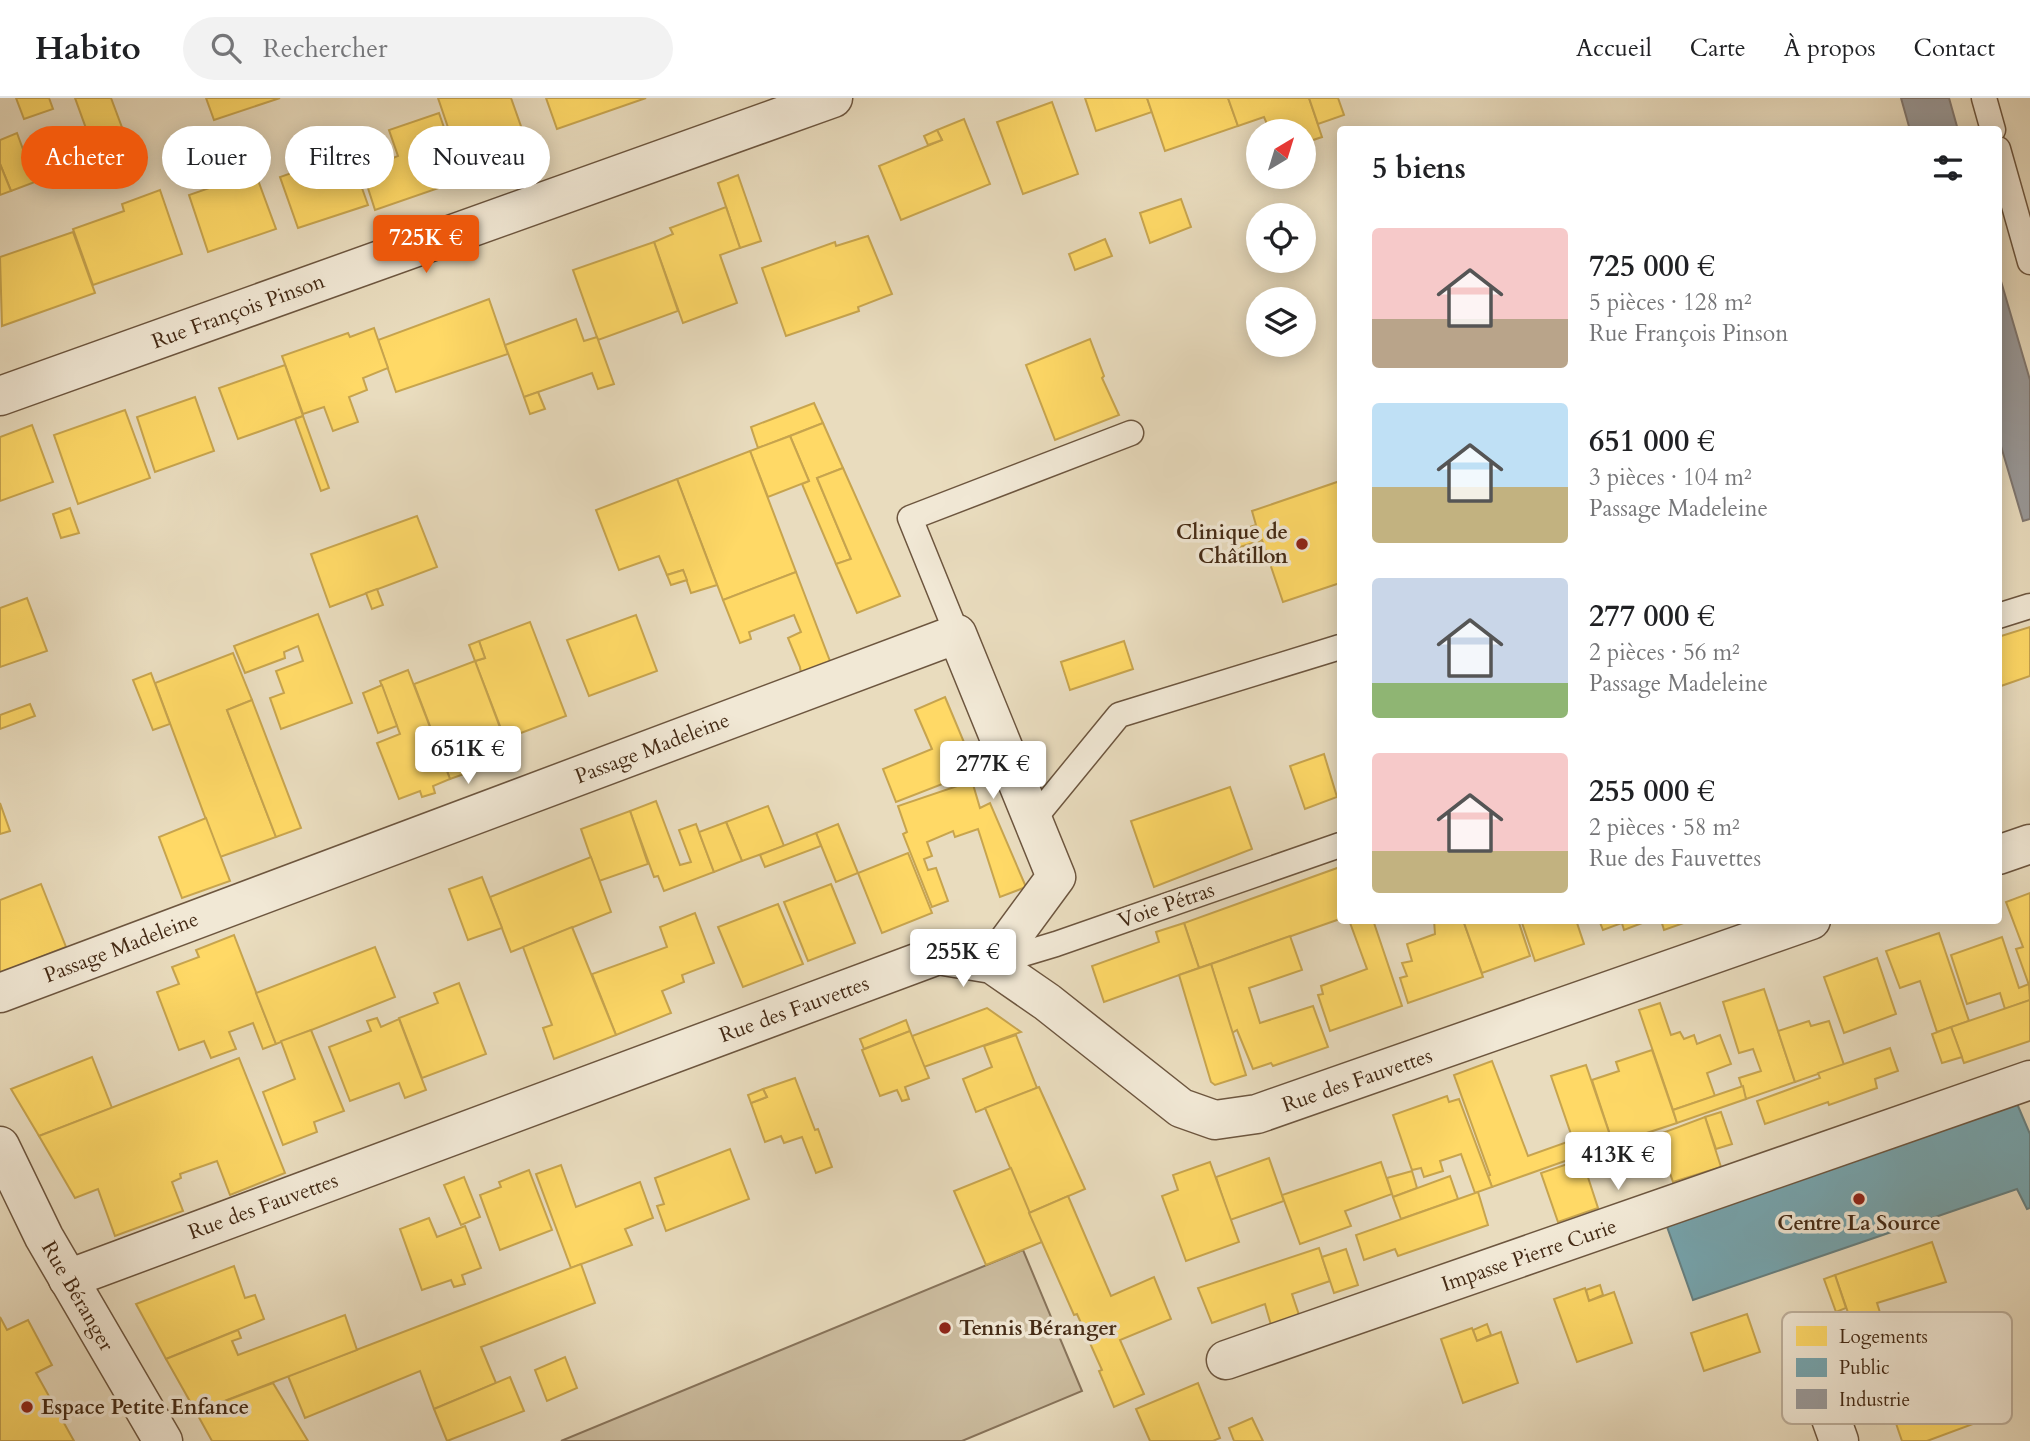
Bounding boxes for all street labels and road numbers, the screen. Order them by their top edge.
street label: Rue François Pinson [148,267,329,356]
street label: Passage Madeleine [571,706,734,791]
street label: Voie Pétras [1114,875,1218,935]
street label: Passage Madeleine [40,905,203,990]
street label: Rue des Fauvettes [715,969,873,1050]
street label: Rue des Fauvettes [1278,1041,1436,1120]
street label: Rue des Fauvettes [184,1166,342,1247]
street label: Impasse Pierre Curie [1438,1212,1621,1299]
street label: Rue Béranger [34,1236,121,1357]

